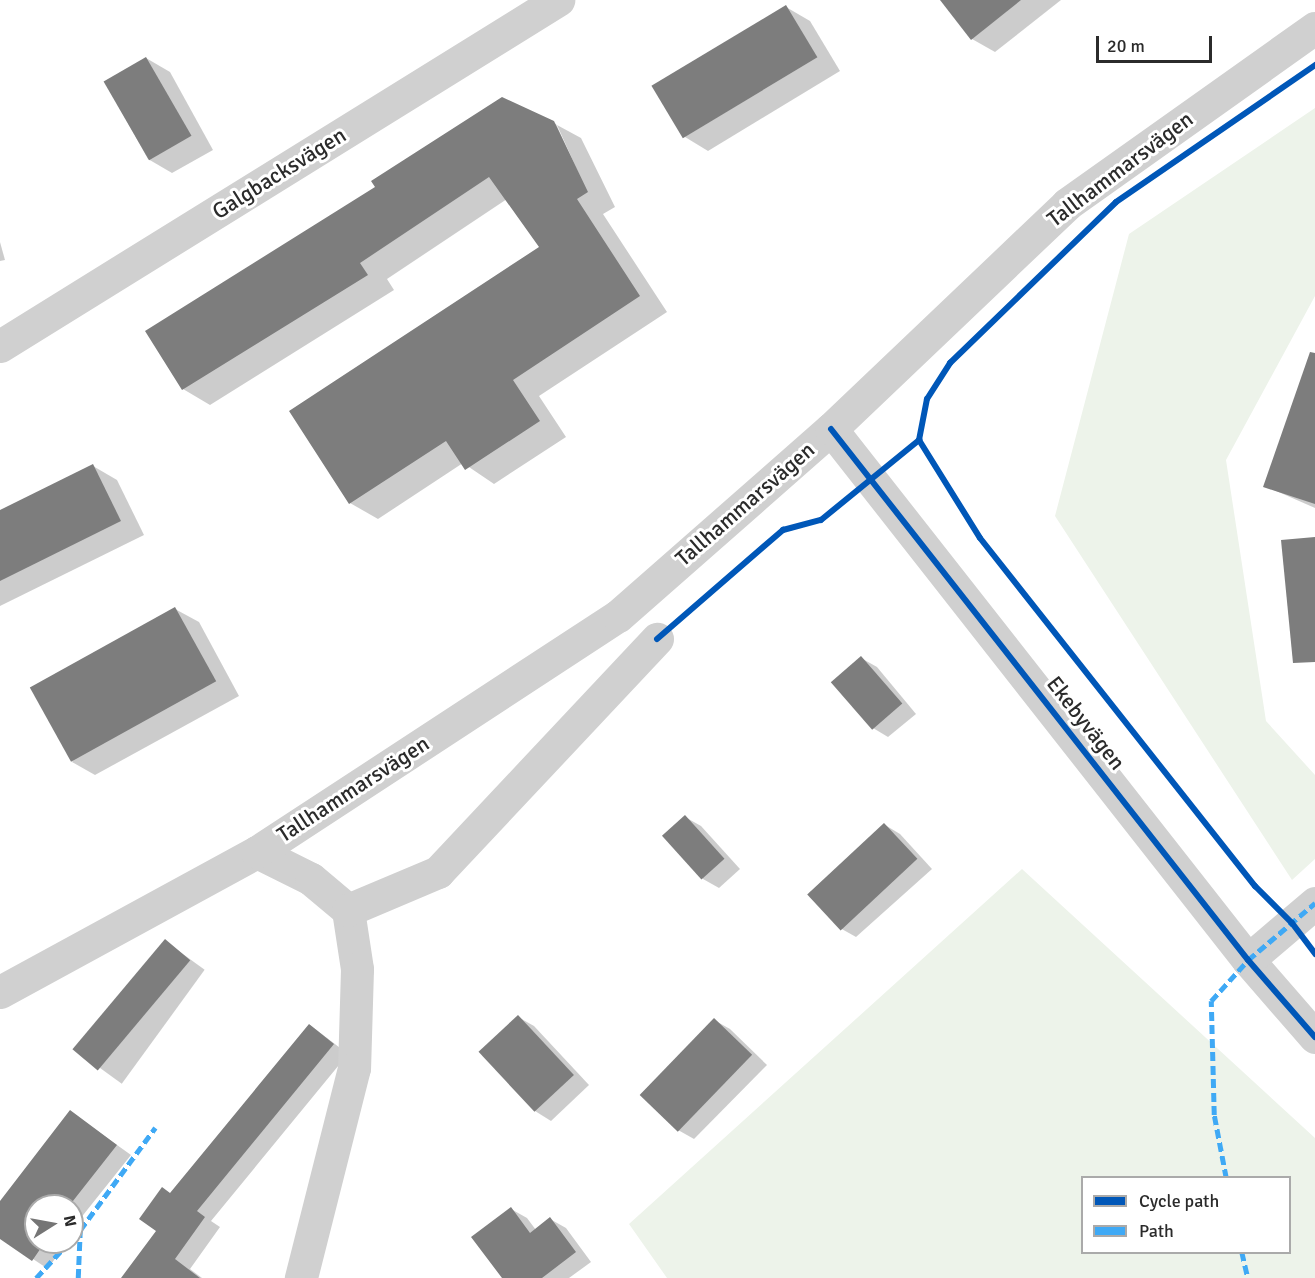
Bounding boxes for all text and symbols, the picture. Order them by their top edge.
scale bar [1099,24,1214,62]
text: 20 m [1107,35,1145,57]
street label: Tallhammarsvägen [1042,106,1198,232]
street label: Galgbacksvägen [207,121,351,225]
street label: Tallhammarsvägen [670,436,820,572]
street label: Ekebyvägen [1041,671,1131,775]
street label: Tallhammarsvägen [272,730,434,848]
legend [1081,1176,1291,1254]
text: Cycle path [1139,1190,1219,1212]
north arrow [24,1194,84,1254]
text: N [59,1214,81,1228]
text: Path [1139,1220,1174,1242]

